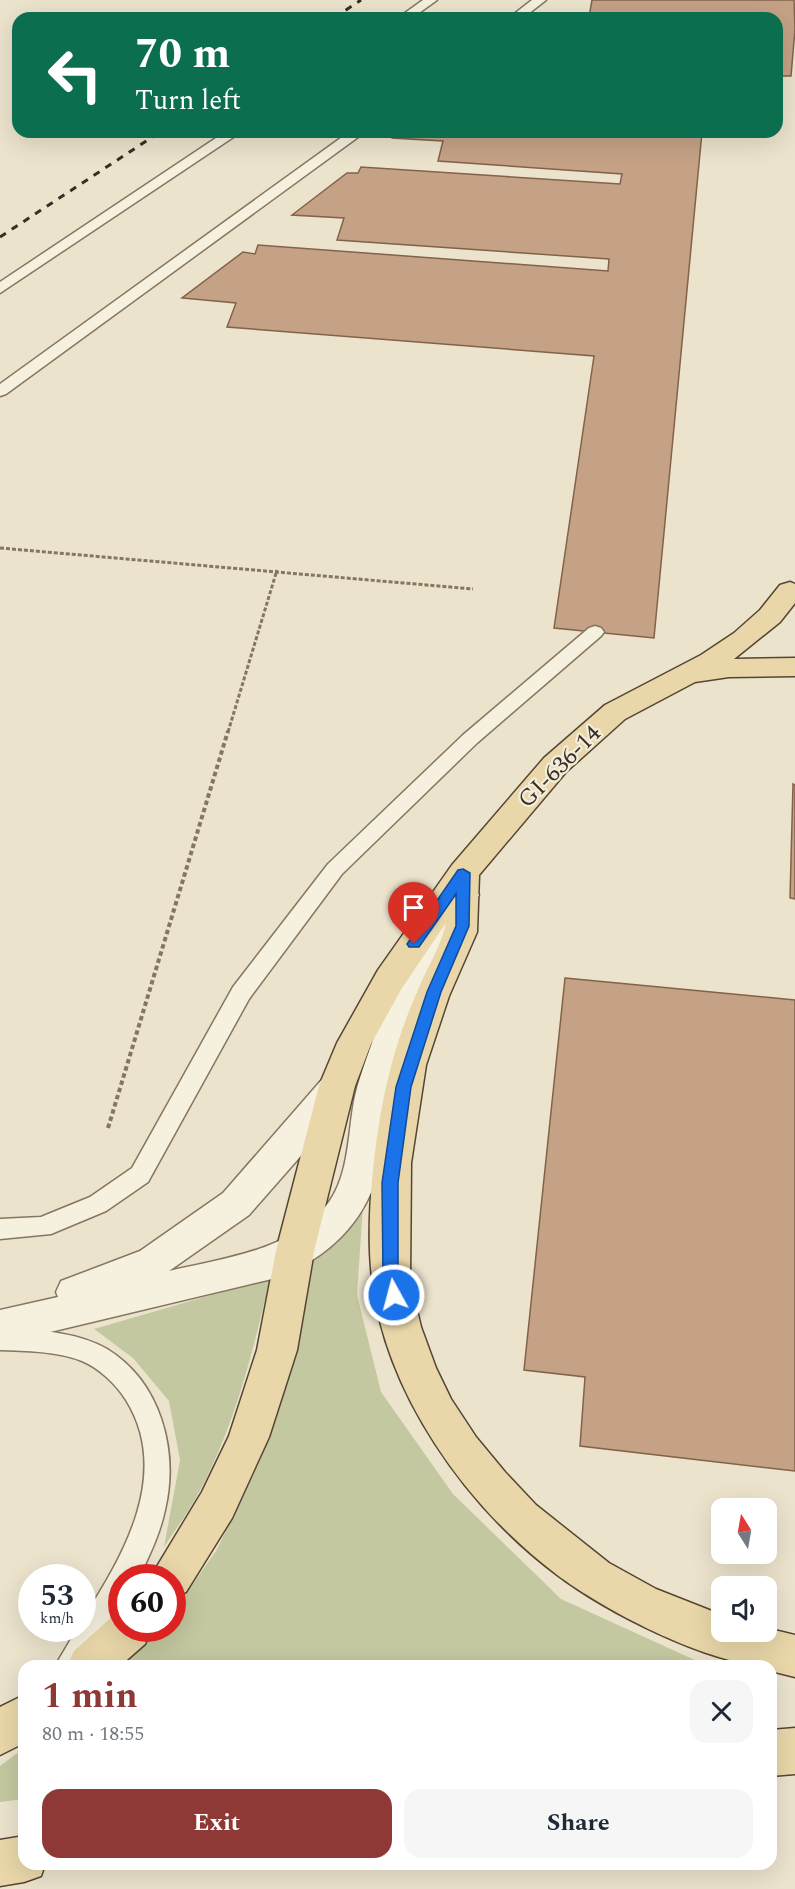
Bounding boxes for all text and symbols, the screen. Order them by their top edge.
text: 70 m [135,23,230,86]
icon: left [36,36,114,114]
text: Turn left [135,80,241,122]
street label: GI-636-14 [510,717,610,817]
pin [388,882,439,944]
icon: arrive [397,891,430,924]
position arrow [362,1263,426,1327]
north arrow [711,1498,777,1564]
map controls [711,1498,777,1642]
speed limit sign: 60 [108,1564,186,1642]
text: 53 [40,1573,74,1619]
button: sound [711,1576,777,1642]
text: km/h [40,1607,74,1630]
text: 1 min [42,1669,138,1724]
button: close [690,1680,753,1743]
text: 80 m · 18:55 [42,1719,144,1749]
button: Exit [42,1789,392,1858]
button: Share [404,1789,753,1858]

